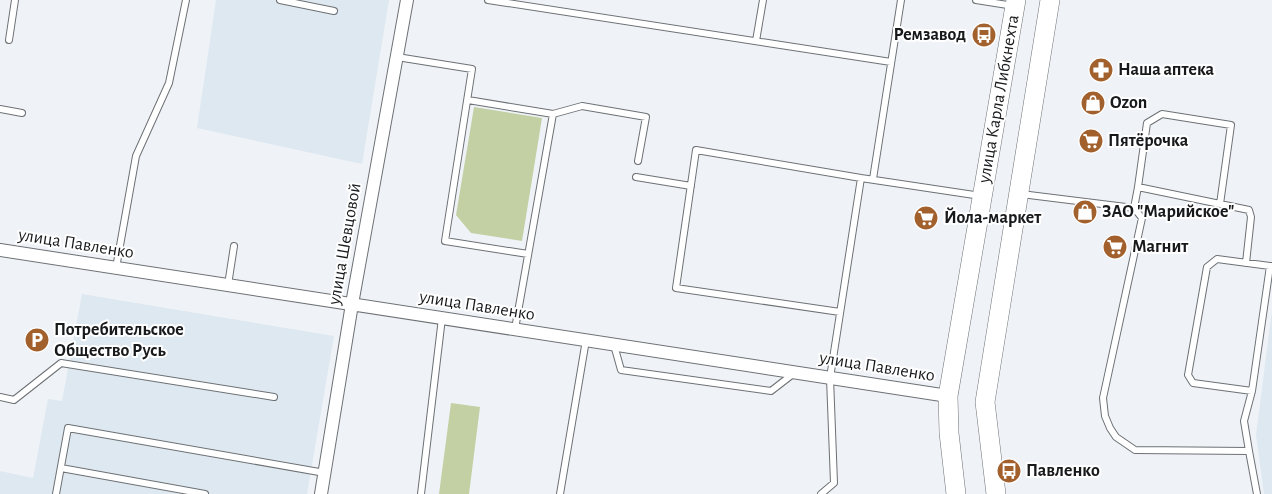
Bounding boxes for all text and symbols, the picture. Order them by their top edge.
street label: улица Карла Либкнехта [974,13,1023,185]
bus stop icon: Ремзавод [971,22,997,48]
place label: Ремзавод [893,26,966,44]
pharmacy icon: Наша аптека [1088,57,1114,83]
place label: Наша аптека [1118,61,1215,79]
shop icon: Ozon [1080,90,1106,116]
place label: Ozon [1110,94,1147,112]
supermarket icon: Пятёрочка [1078,128,1104,154]
place label: Пятёрочка [1108,132,1189,150]
street label: улица Шевцовой [325,182,365,307]
shop icon: ЗАО "Марийское" [1072,199,1098,225]
place label: ЗАО "Марийское" [1102,203,1234,221]
supermarket icon: Йола-маркет [913,205,939,231]
place label: Йола-маркет [944,207,1042,227]
street label: улица Павленко [16,226,135,262]
supermarket icon: Магнит [1102,234,1128,260]
place label: Магнит [1132,238,1189,256]
street label: улица Павленко [417,288,536,324]
place label: Потребительское Общество Русь [54,321,184,360]
parking icon: Потребительское Общество Русь [24,327,50,353]
street label: улица Павленко [817,349,936,385]
bus stop icon: Павленко [996,458,1022,484]
place label: Павленко [1026,462,1100,480]

